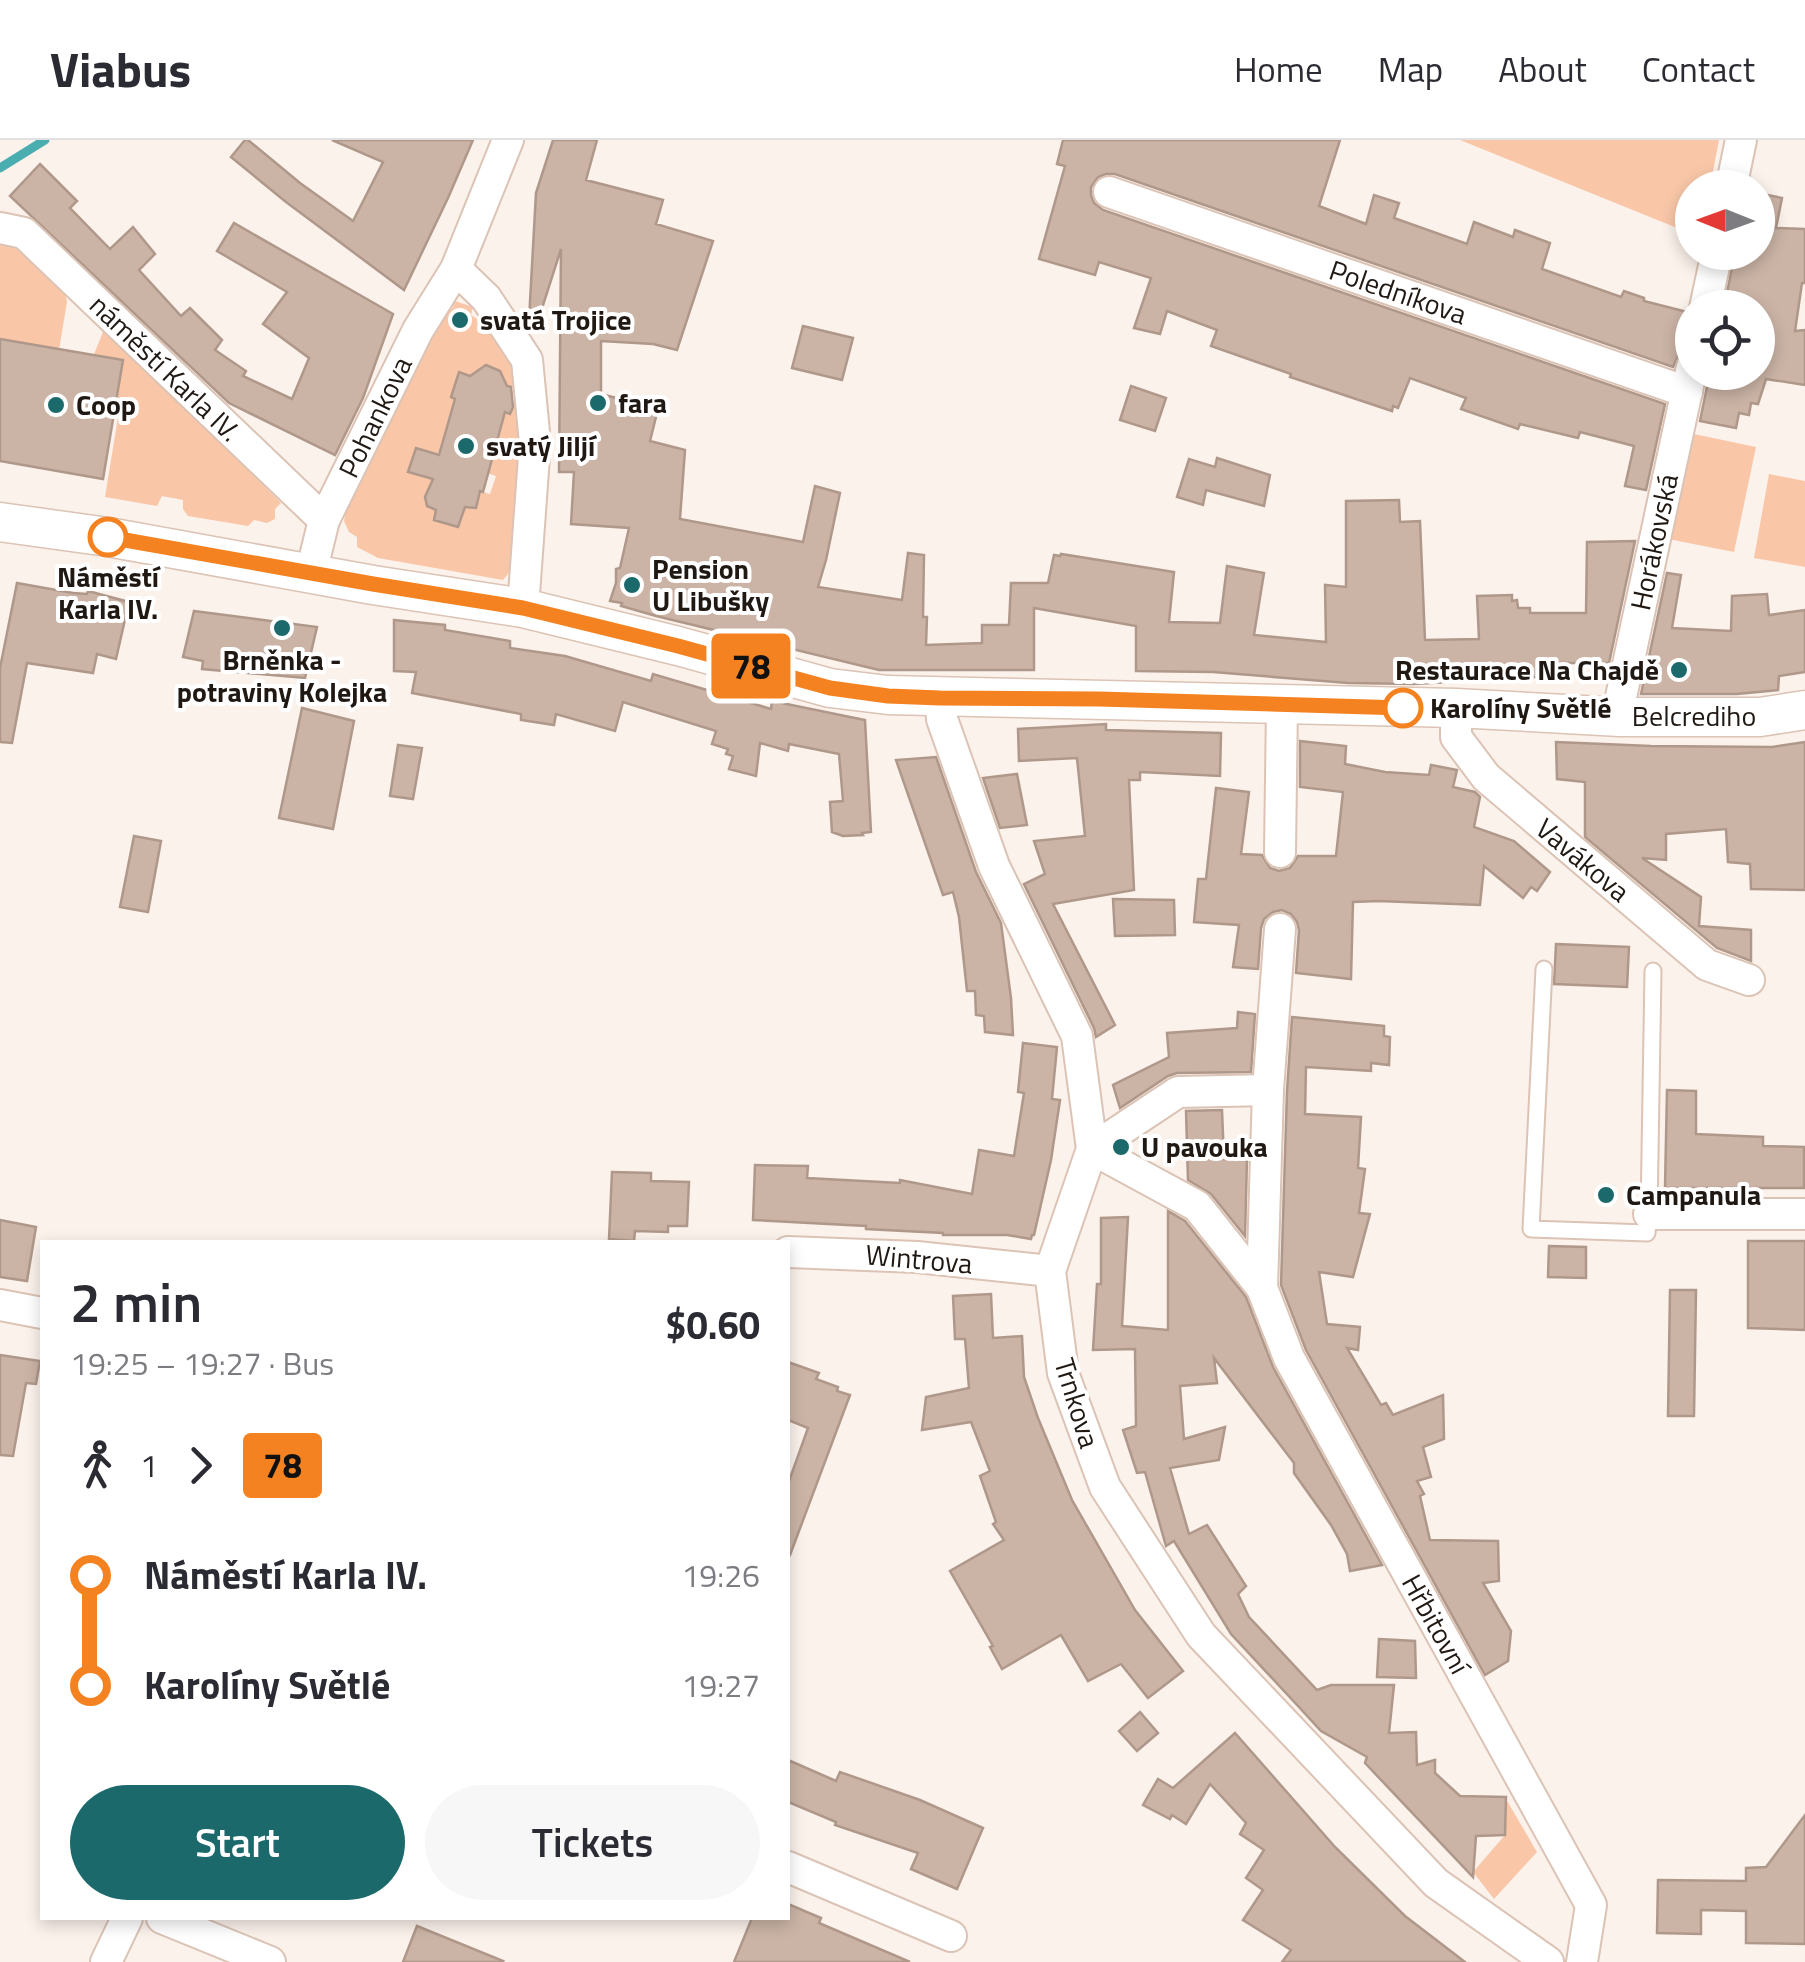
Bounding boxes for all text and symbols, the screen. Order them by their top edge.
text: Viabus [50,33,191,106]
text: Home [1234,42,1323,96]
text: Map [1378,42,1443,96]
text: About [1498,42,1587,96]
text: Contact [1642,42,1755,96]
north arrow [1675,170,1775,270]
map controls [1675,170,1775,390]
street label: Poledníkova [1324,248,1473,335]
street label: náměstí Karla IV. [80,284,251,451]
button: locate [1675,290,1775,390]
place label: svatá Trojice [480,298,632,341]
marker: svatá Trojice [449,309,471,331]
street label: Pohankova [327,349,422,485]
place label: fara [618,381,667,424]
place label: Coop [76,383,136,426]
marker: fara [587,392,609,414]
marker: Coop [45,394,67,416]
place label: svatý Jiljí [486,424,598,467]
marker: svatý Jiljí [455,435,477,457]
street label: Horákovská [1618,470,1689,614]
marker: Náměstí Karla IV. [89,518,127,556]
place label: Pension U Libušky [652,547,769,622]
place label: Náměstí Karla IV. [57,555,162,630]
marker: Pension U Libušky [621,574,643,596]
marker: Brněnka - potraviny Kolejka [271,617,293,639]
line badge: 78 [706,634,796,698]
place label: Brněnka - potraviny Kolejka [177,638,387,713]
text: 78 [731,639,771,693]
place label: Restaurace Na Chajdě [1395,648,1659,691]
marker: Restaurace Na Chajdě [1668,659,1690,681]
place label: Karolíny Světlé [1430,686,1612,729]
marker: Karolíny Světlé [1384,689,1422,727]
street label: Belcrediho [1632,694,1756,737]
street label: Vavákova [1527,807,1640,912]
place label: U pavouka [1141,1125,1268,1168]
marker: U pavouka [1110,1136,1132,1158]
place label: Campanula [1626,1173,1761,1216]
marker: Campanula [1595,1184,1617,1206]
street label: Wintrova [864,1232,974,1285]
text: 2 min [70,1260,202,1343]
text: $0.60 [665,1296,760,1354]
text: 19:25 – 19:27 · Bus [70,1339,334,1387]
street label: Trnkova [1043,1353,1111,1453]
icon: walk [70,1438,125,1493]
icon: forward [173,1438,228,1493]
text: 78 [263,1438,302,1492]
text: 1 [140,1441,158,1489]
text: Náměstí Karla IV. [144,1546,427,1604]
text: 19:26 [681,1551,760,1599]
street label: Hřbitovní [1391,1566,1482,1683]
text: Karolíny Světlé [144,1656,390,1714]
text: 19:27 [681,1661,760,1709]
button: Start [70,1785,405,1900]
button: Tickets [425,1785,760,1900]

